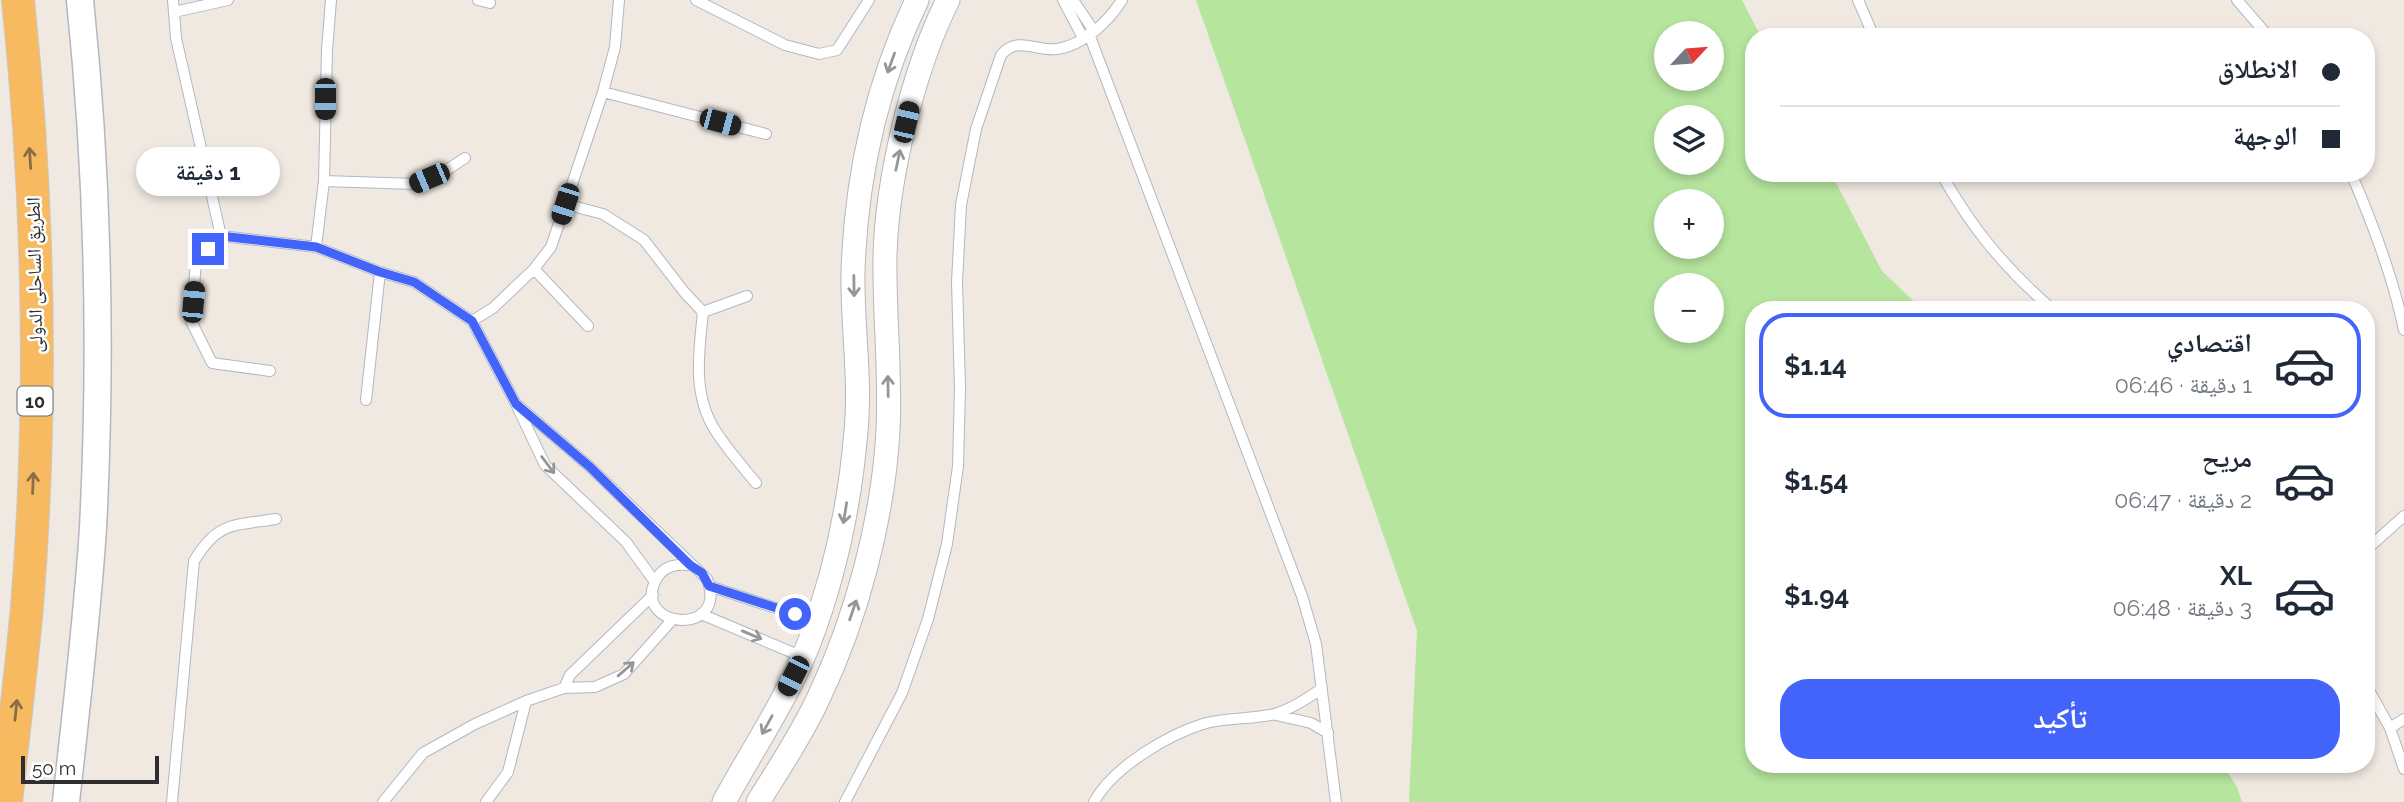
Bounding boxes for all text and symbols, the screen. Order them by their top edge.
north arrow [1654,21,1724,91]
map controls [1654,21,1724,343]
one-way arrow [884,52,896,74]
text: الانطلاق [2218,54,2298,84]
car [315,78,336,120]
car [892,99,921,145]
button: layers [1654,105,1724,175]
car [697,106,744,138]
text: الوجهة [2233,121,2298,151]
one-way arrow [23,147,36,169]
callout: 1 دقيقة [136,148,280,196]
one-way arrow [891,149,905,172]
text: 1 دقيقة [175,158,241,185]
car [406,160,453,196]
car [549,181,582,227]
button: + [1654,189,1724,259]
street label: الطريق الساحلى الدولى [22,197,47,353]
route end [192,233,224,265]
button: − [1654,273,1724,343]
one-way arrow [847,274,861,297]
car [181,280,206,324]
text: اقتصادي [2167,328,2252,358]
icon: car [2273,334,2336,397]
text: $1.14 [1784,351,1847,381]
text: 1 دقيقة · 06:46 [2115,371,2252,398]
one-way arrow [881,375,895,398]
road number: 10 [18,386,52,416]
text: مريح [2202,443,2252,473]
icon: car [2273,449,2336,512]
one-way arrow [540,455,555,473]
text: $1.54 [1784,466,1848,496]
one-way arrow [27,472,40,495]
text: 2 دقيقة · 06:47 [2114,486,2252,513]
one-way arrow [838,501,851,524]
text: XL [2220,561,2252,591]
icon: car [2273,564,2336,627]
text: $1.94 [1784,581,1849,611]
text: 3 دقيقة · 06:48 [2113,594,2252,621]
route start [779,598,811,630]
one-way arrow [848,599,860,621]
one-way arrow [741,630,762,643]
car [775,653,812,699]
one-way arrow [617,662,635,678]
button: تأكيد [1780,679,2340,759]
one-way arrow [10,699,23,722]
one-way arrow [760,714,773,735]
scale bar [21,753,159,785]
text: 50 m [32,757,76,779]

